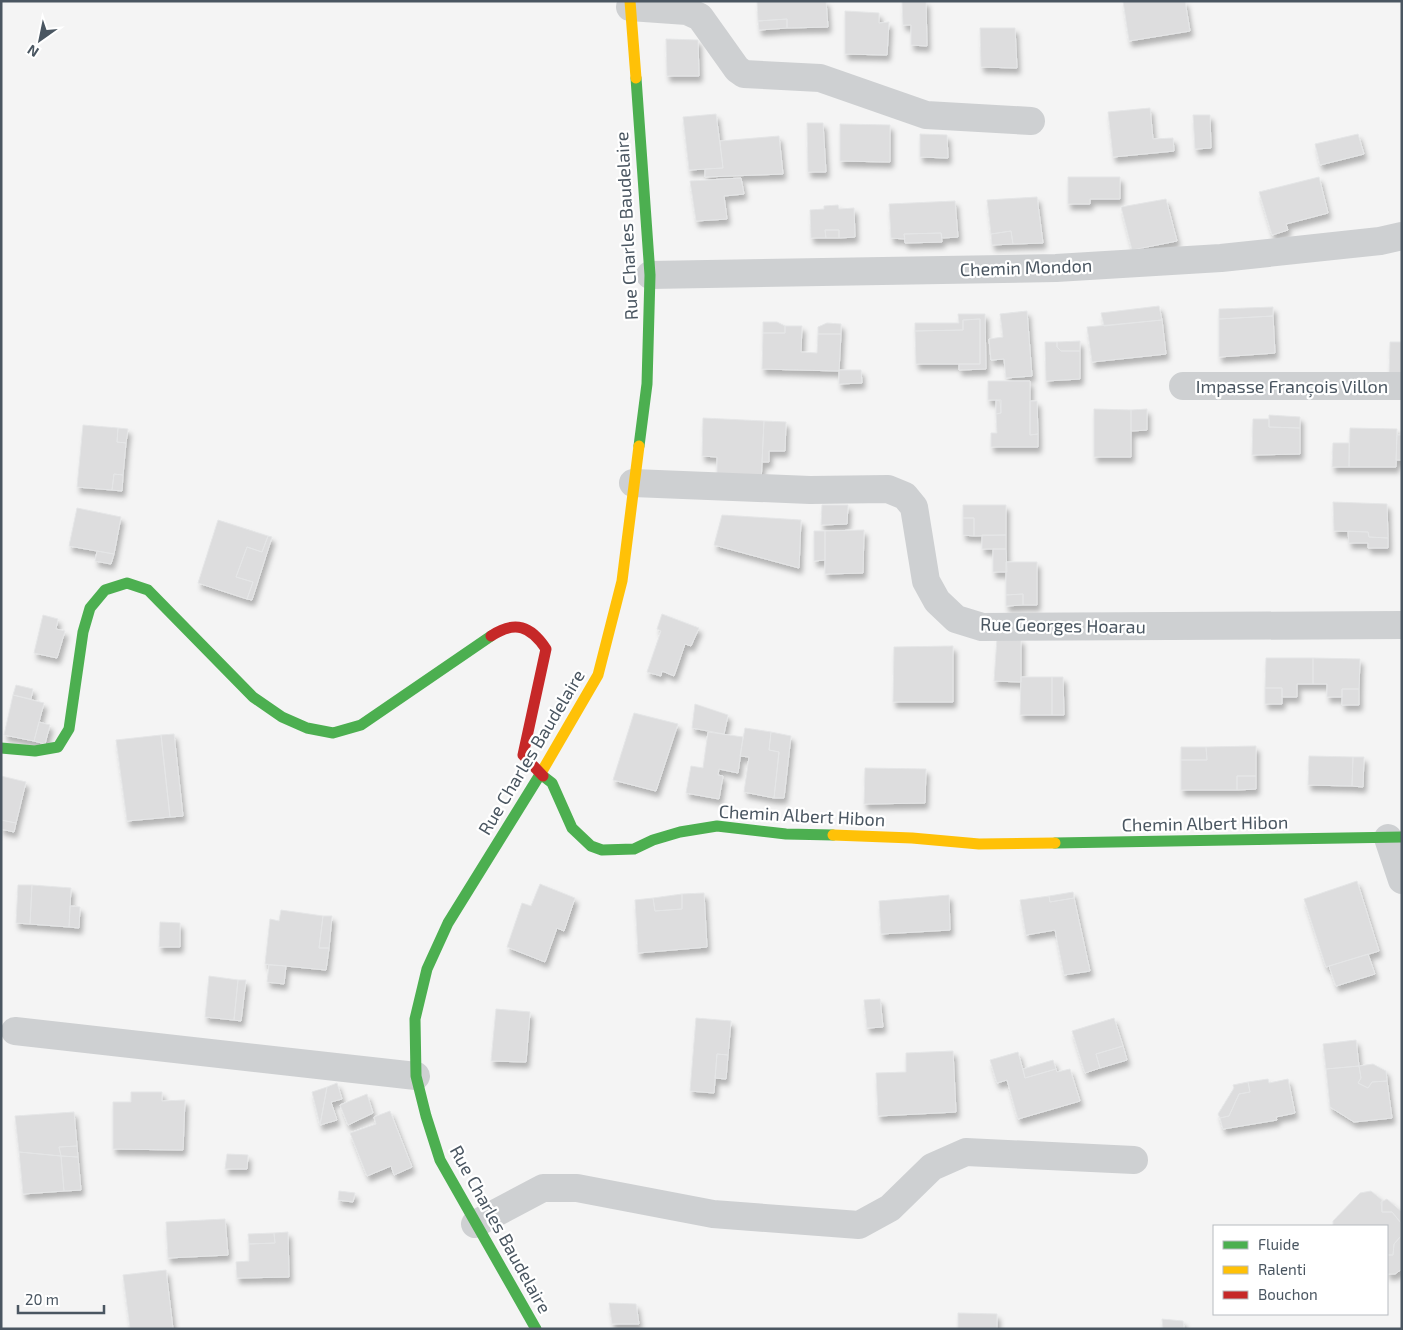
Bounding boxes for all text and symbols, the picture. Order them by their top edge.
north arrow [15,15,65,65]
text: N [24,41,42,61]
street label: Rue Charles Baudelaire [610,131,642,321]
street label: Chemin Mondon [959,254,1093,280]
street label: Impasse François Villon [1196,375,1388,398]
street label: Rue Georges Hoarau [980,613,1146,637]
street label: Rue Charles Baudelaire [473,665,589,839]
street label: Chemin Albert Hibon [718,800,886,830]
street label: Chemin Albert Hibon [1121,811,1289,835]
street label: Rue Charles Baudelaire [446,1141,556,1317]
legend [1213,1225,1388,1315]
text: Fluide [1258,1235,1299,1253]
text: Ralenti [1258,1260,1306,1278]
scale bar [18,1282,104,1314]
text: Bouchon [1258,1285,1318,1303]
text: 20 m [25,1290,59,1308]

